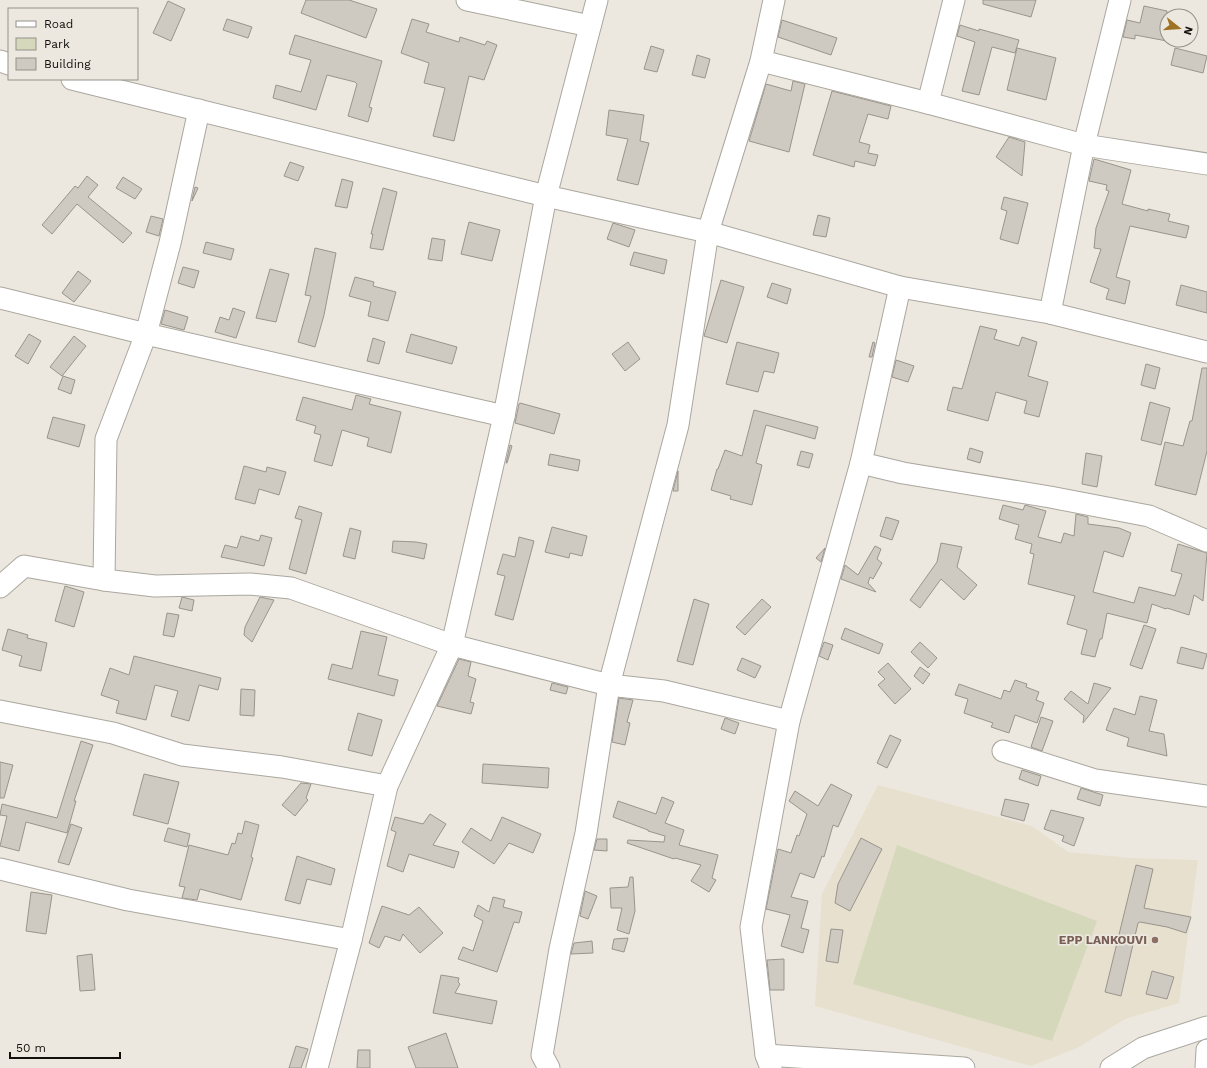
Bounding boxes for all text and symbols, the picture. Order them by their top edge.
legend [8,8,138,80]
north arrow [1159,8,1199,48]
text: Road [44,17,73,31]
text: N [1181,25,1195,37]
text: Park [44,37,70,51]
text: Building [44,57,91,71]
place label: EPP LANKOUVI [1059,933,1147,947]
marker: EPP LANKOUVI [1150,935,1160,945]
scale bar [10,1034,120,1060]
text: 50 m [16,1041,46,1055]

